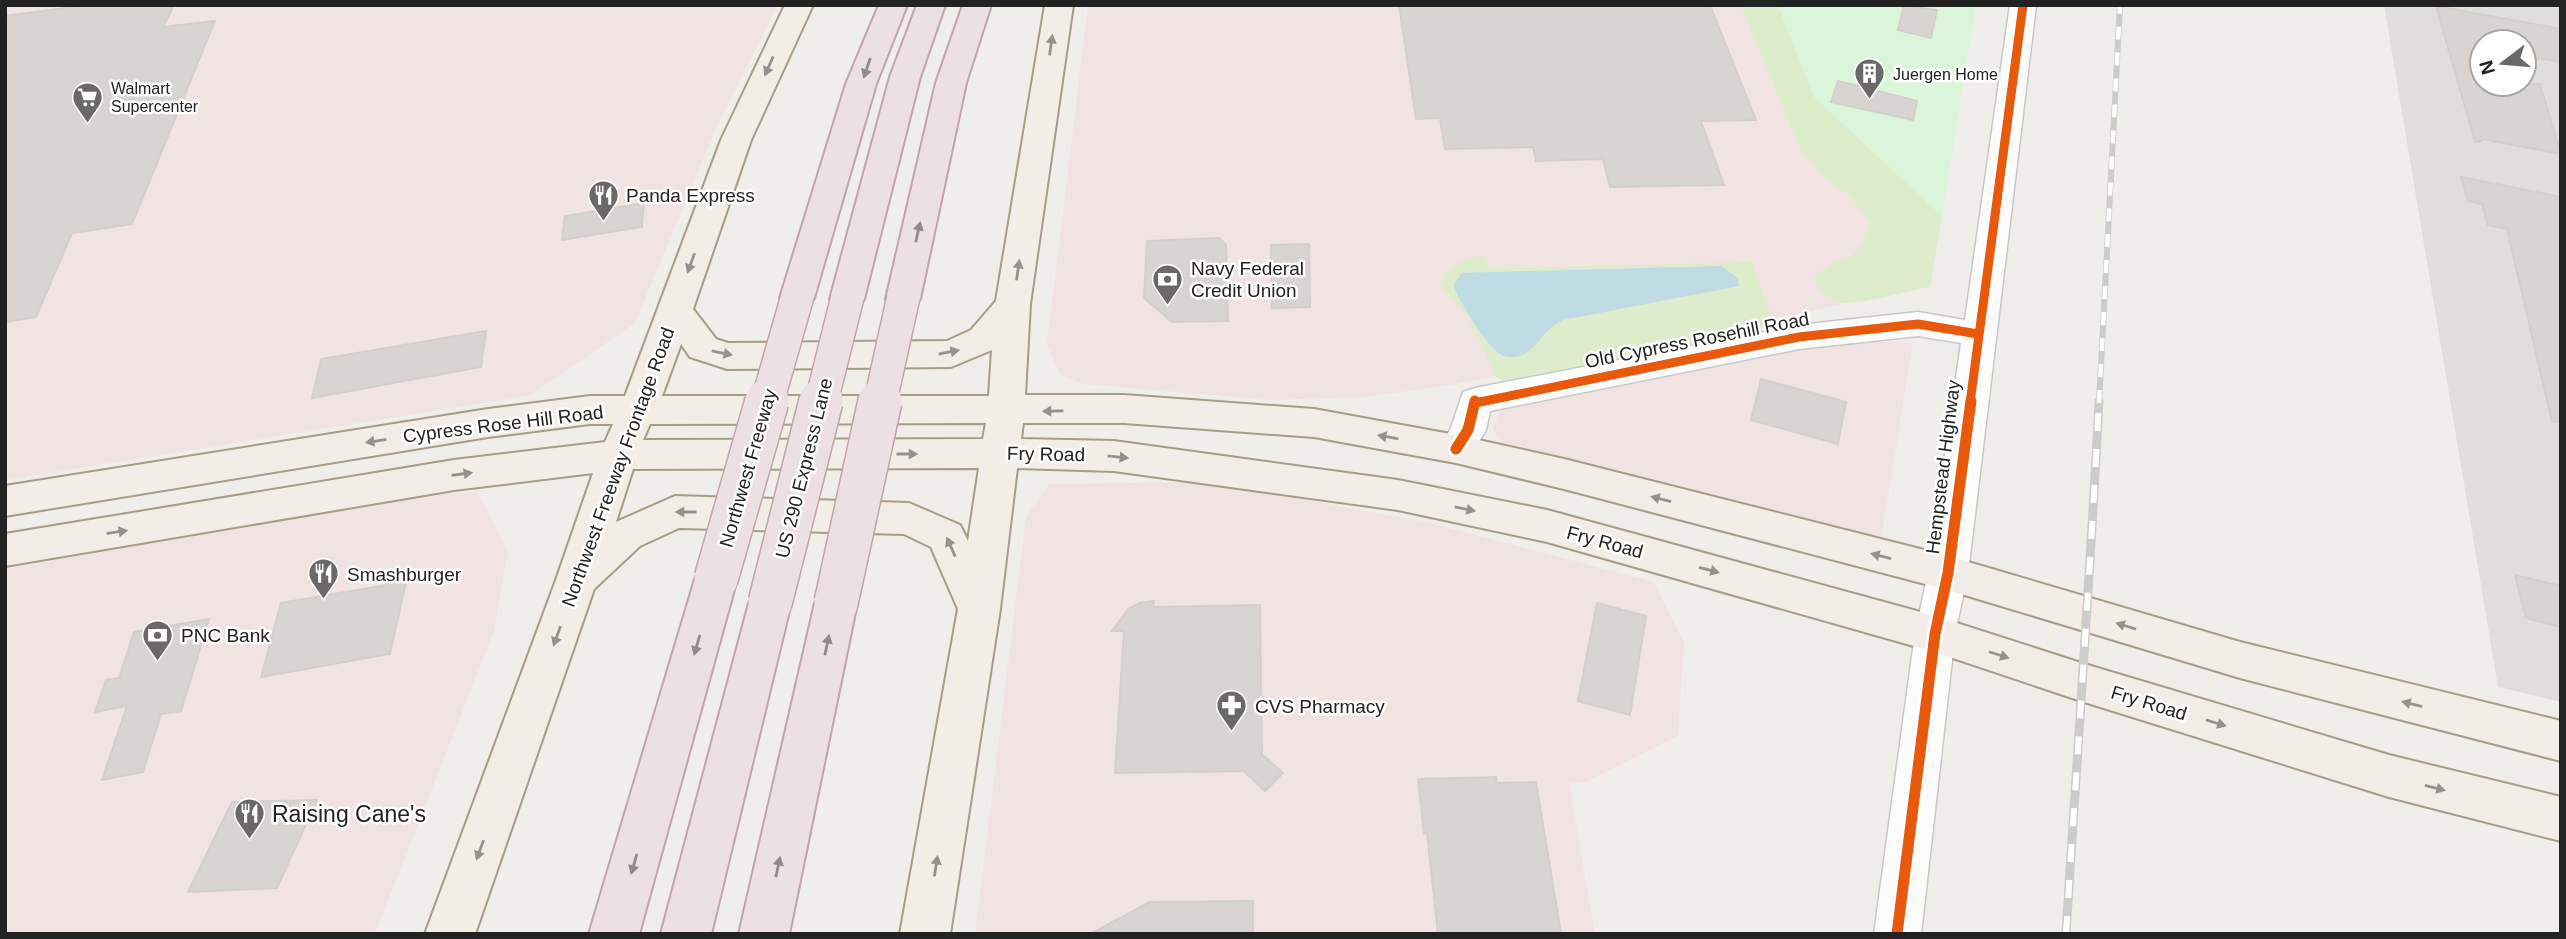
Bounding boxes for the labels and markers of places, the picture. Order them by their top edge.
building icon: Juergen Home [1853,57,1887,101]
place label: Juergen Home [1893,66,1998,83]
supermarket icon: Walmart Supercenter [71,80,105,124]
place label: Walmart Supercenter [111,80,199,115]
restaurant icon: Panda Express [586,178,620,222]
place label: Panda Express [626,185,755,206]
place label: Navy Federal Credit Union [1191,258,1304,301]
bank icon: Navy Federal Credit Union [1151,262,1185,306]
restaurant icon: Smashburger [307,557,341,601]
place label: Smashburger [347,564,462,585]
bank icon: PNC Bank [141,618,175,662]
place label: PNC Bank [181,625,270,646]
pharmacy icon: CVS Pharmacy [1215,689,1249,733]
place label: CVS Pharmacy [1255,696,1385,717]
restaurant icon: Raising Cane's [232,797,266,841]
place label: Raising Cane's [272,801,426,827]

